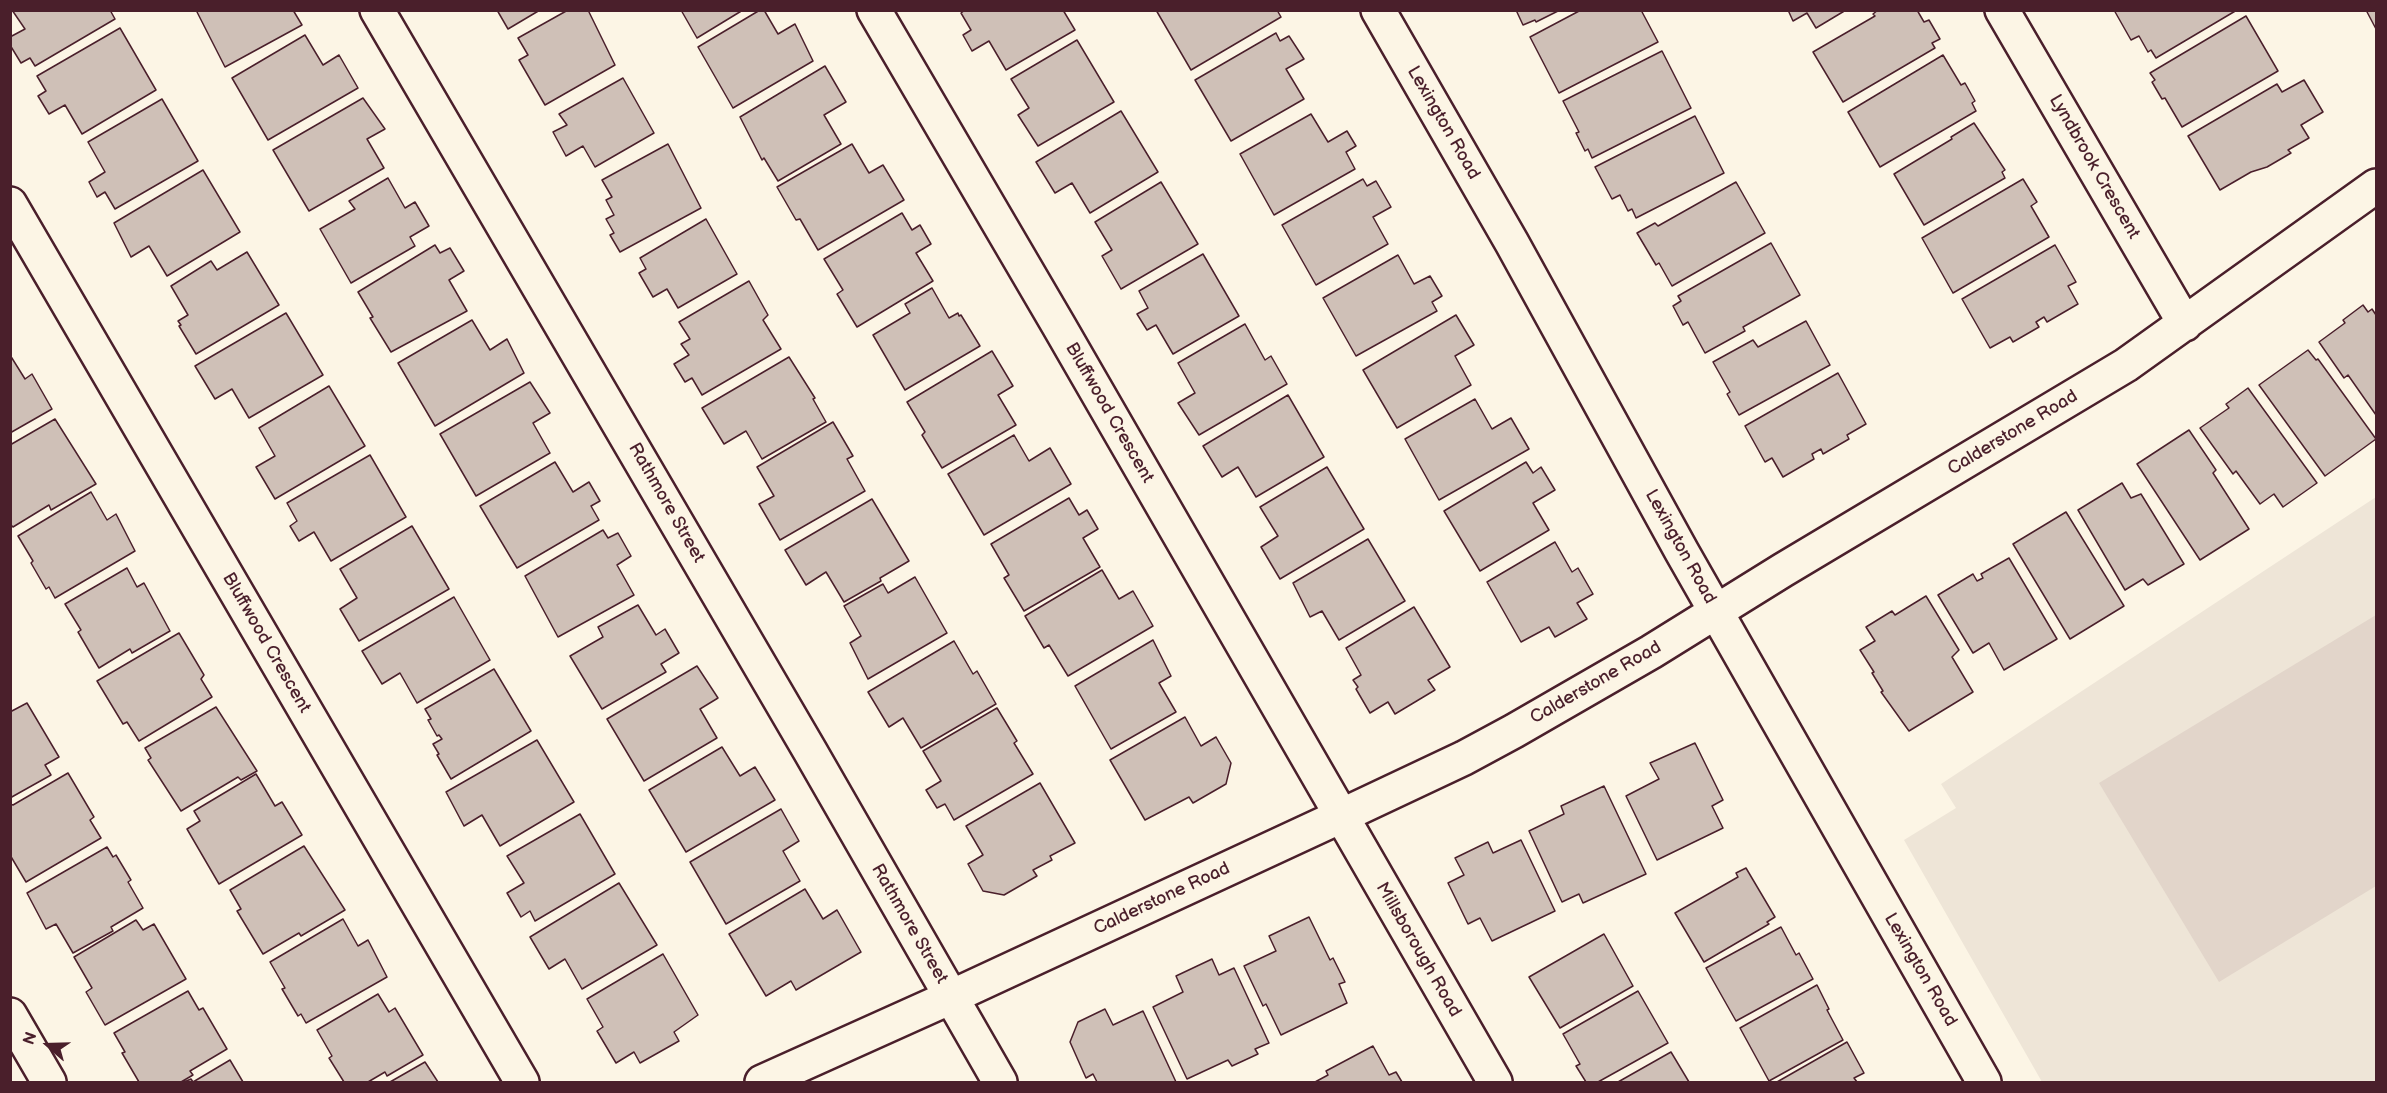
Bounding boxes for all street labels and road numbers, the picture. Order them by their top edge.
street label: Lexington Road [1402,63,1484,183]
street label: Lyndbrook Crescent [2044,91,2144,243]
street label: Bluffwood Crescent [1060,339,1158,487]
street label: Calderstone Road [1944,386,2082,480]
street label: Rathmore Street [623,439,709,567]
street label: Lexington Road [1640,486,1720,608]
street label: Bluffwood Crescent [217,569,315,717]
street label: Calderstone Road [1527,637,1665,729]
street label: Calderstone Road [1091,858,1233,940]
street label: Rathmore Street [866,860,952,988]
street label: Millsborough Road [1371,879,1465,1021]
street label: Lexington Road [1879,910,1961,1030]

